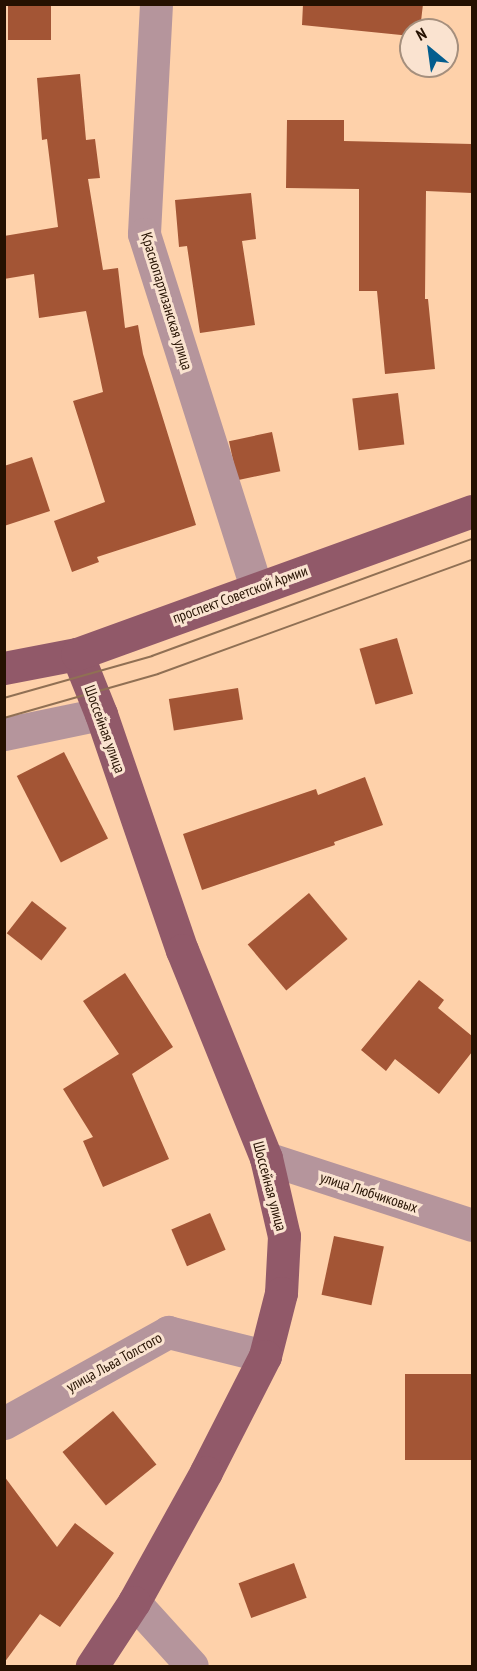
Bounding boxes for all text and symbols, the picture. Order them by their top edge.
north arrow [399,18,459,78]
text: N [413,23,430,45]
street label: Краснопартизанская улица [137,230,197,372]
street label: проспект Советской Армии [170,561,310,627]
street label: Шоссейная улица [81,683,129,775]
street label: Шоссейная улица [249,1139,291,1233]
street label: улица Любчиковых [318,1168,420,1216]
street label: улица Льва Толстого [63,1328,165,1396]

